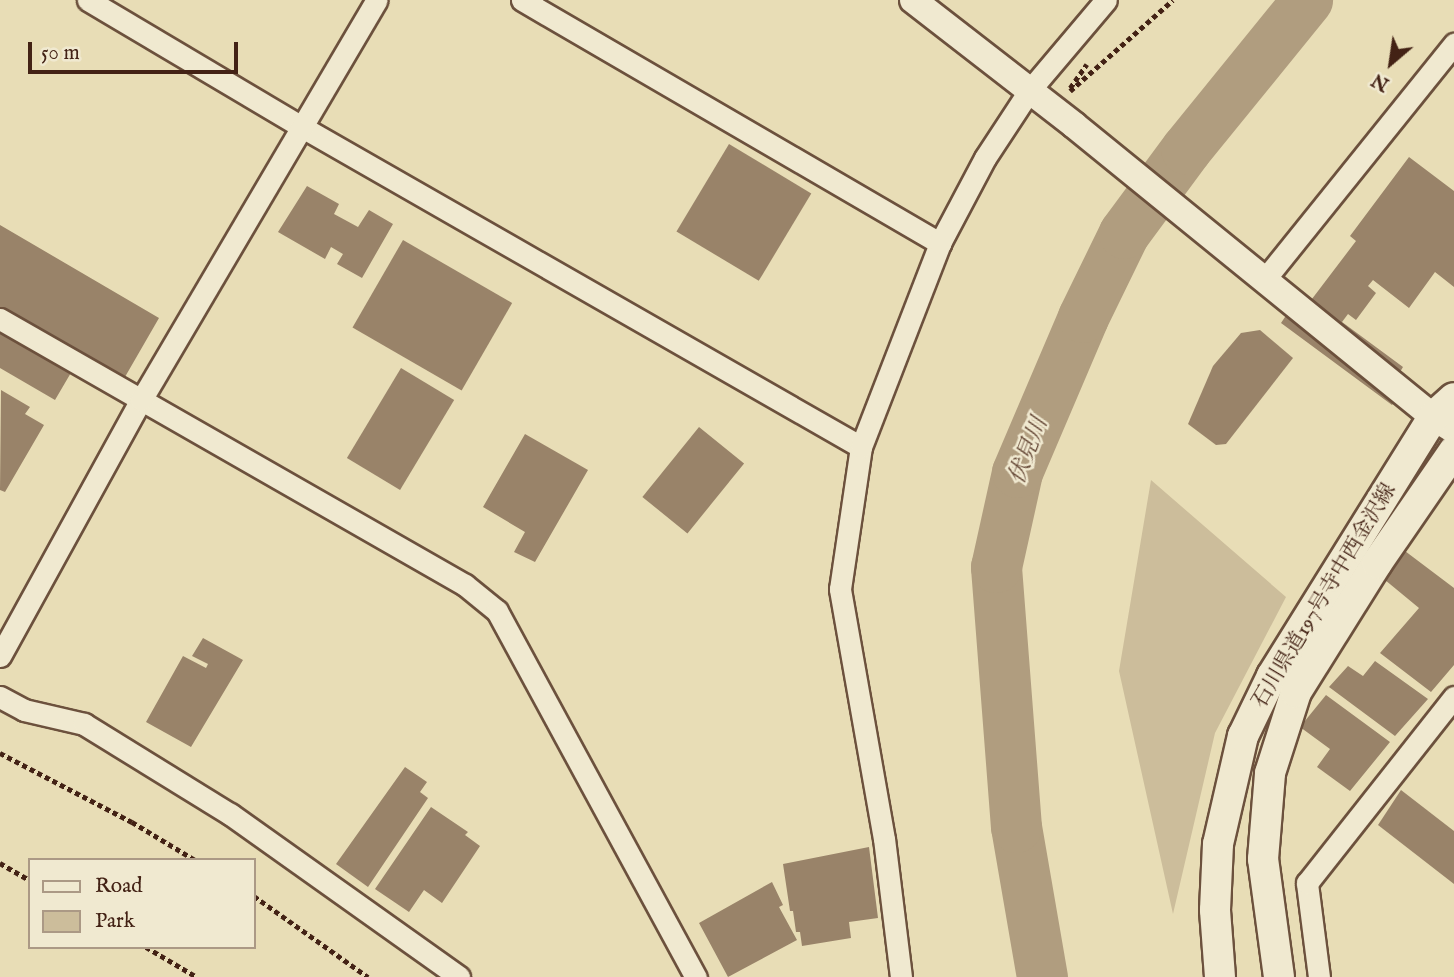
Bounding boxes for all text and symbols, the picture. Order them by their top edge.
scale bar [32,28,242,72]
north arrow [1356,28,1426,98]
text: 50 m [41,40,80,67]
text: N [1368,67,1394,96]
water label: 伏見川 [1004,414,1054,488]
street label: 石川県道197号寺中西金沢線 [1248,479,1402,713]
legend [28,858,256,949]
text: Road [95,873,142,900]
text: Park [95,908,135,935]

